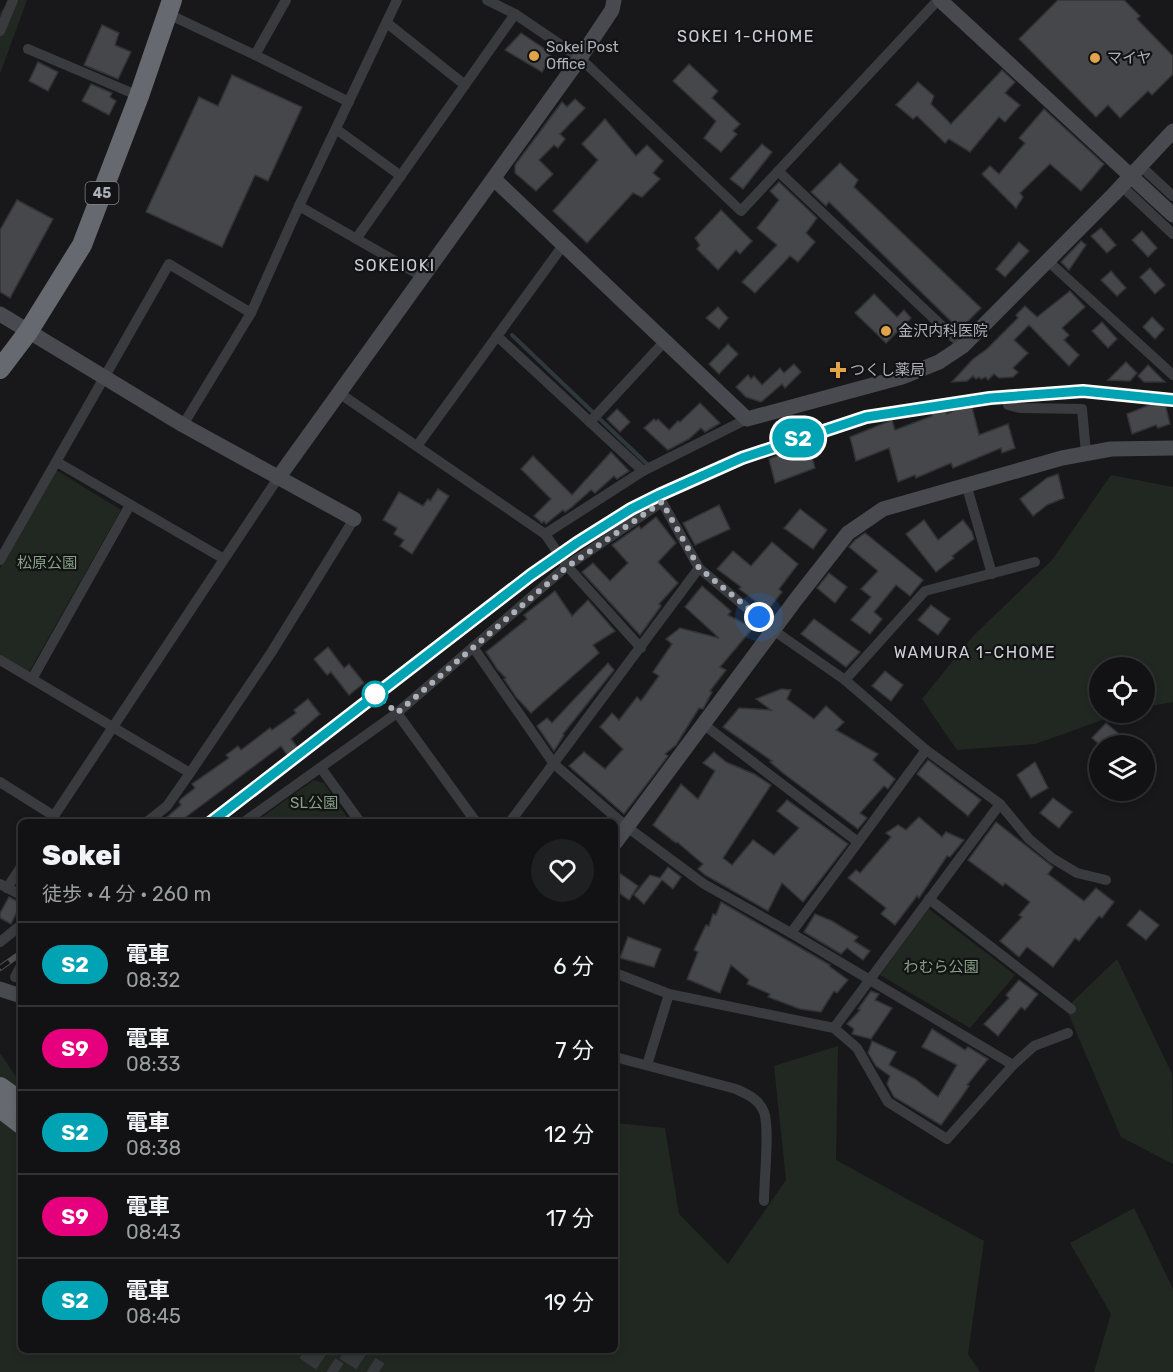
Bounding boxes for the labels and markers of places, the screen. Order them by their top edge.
place label: Sokei Post Office [546,38,619,73]
marker: Sokei Post Office [527,49,541,63]
place label: マイヤ [1107,49,1152,67]
marker: マイヤ [1088,51,1102,65]
place label: 金沢内科医院 [898,322,988,340]
marker: 金沢内科医院 [879,324,893,338]
place label: つくし薬局 [850,361,925,379]
marker: つくし薬局 [831,363,845,377]
unlabelled marker [362,681,388,707]

